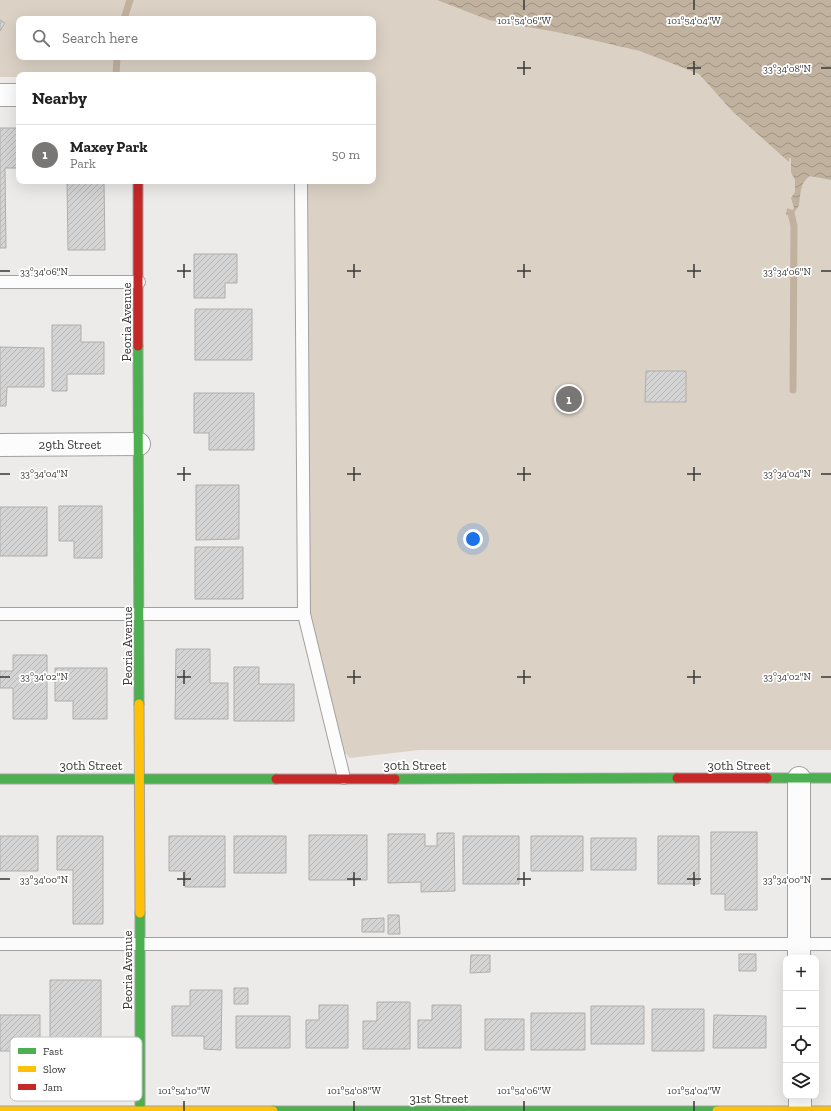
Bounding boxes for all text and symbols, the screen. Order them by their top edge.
text: 101°54'06"W [497,15,551,27]
text: 101°54'04"W [667,15,721,27]
search box [16,16,376,60]
icon: search [30,27,52,49]
text: Search here [62,29,138,47]
text: 33°34'08"N [763,63,812,75]
text: Nearby [32,88,87,108]
text: Maxey Park [70,138,148,156]
text: 1 [42,147,48,162]
text: 50 m [332,147,360,162]
text: Park [70,156,96,171]
text: 33°34'06"N [20,266,69,278]
text: 33°34'06"N [763,266,812,278]
street label: Peoria Avenue [119,282,134,362]
pin: 1 [556,384,582,414]
street label: 29th Street [39,437,102,452]
text: 33°34'04"N [20,468,68,480]
text: 33°34'04"N [763,468,811,480]
your location [463,529,483,549]
street label: Peoria Avenue [120,606,135,686]
text: 33°34'02"N [20,671,68,683]
text: 33°34'02"N [763,671,811,683]
street label: 30th Street [59,758,123,773]
street label: 30th Street [383,758,447,773]
street label: 30th Street [707,758,771,773]
text: 33°34'00"N [20,874,69,886]
text: 33°34'00"N [763,874,812,886]
street label: Peoria Avenue [120,930,135,1010]
map controls [783,955,819,1099]
button: + [783,955,819,991]
button: − [783,991,819,1027]
button: locate [783,1027,819,1063]
legend [10,1037,142,1101]
text: Fast [43,1045,64,1058]
text: Slow [43,1063,66,1076]
button: layers [783,1063,819,1099]
text: Jam [43,1081,63,1094]
text: 101°54'10"W [158,1085,211,1097]
text: 101°54'08"W [327,1085,381,1097]
text: 101°54'06"W [497,1085,551,1097]
text: 101°54'04"W [667,1085,721,1097]
street label: 31st Street [409,1091,469,1106]

